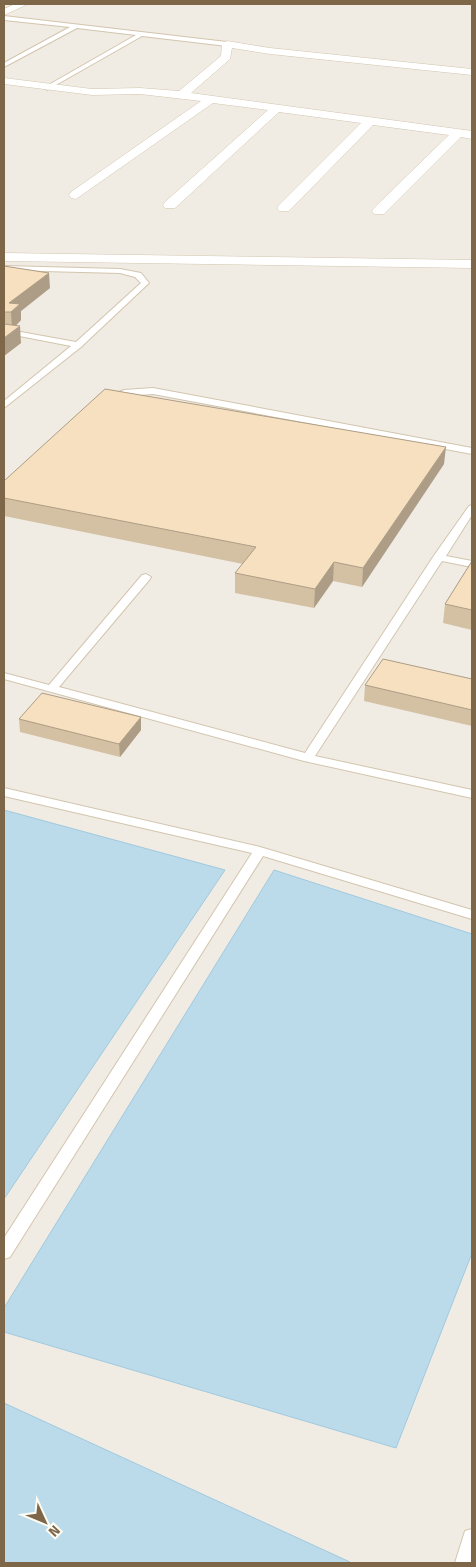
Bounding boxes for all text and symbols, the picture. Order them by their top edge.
north arrow [20,1497,70,1547]
text: N [45,1521,63,1540]

